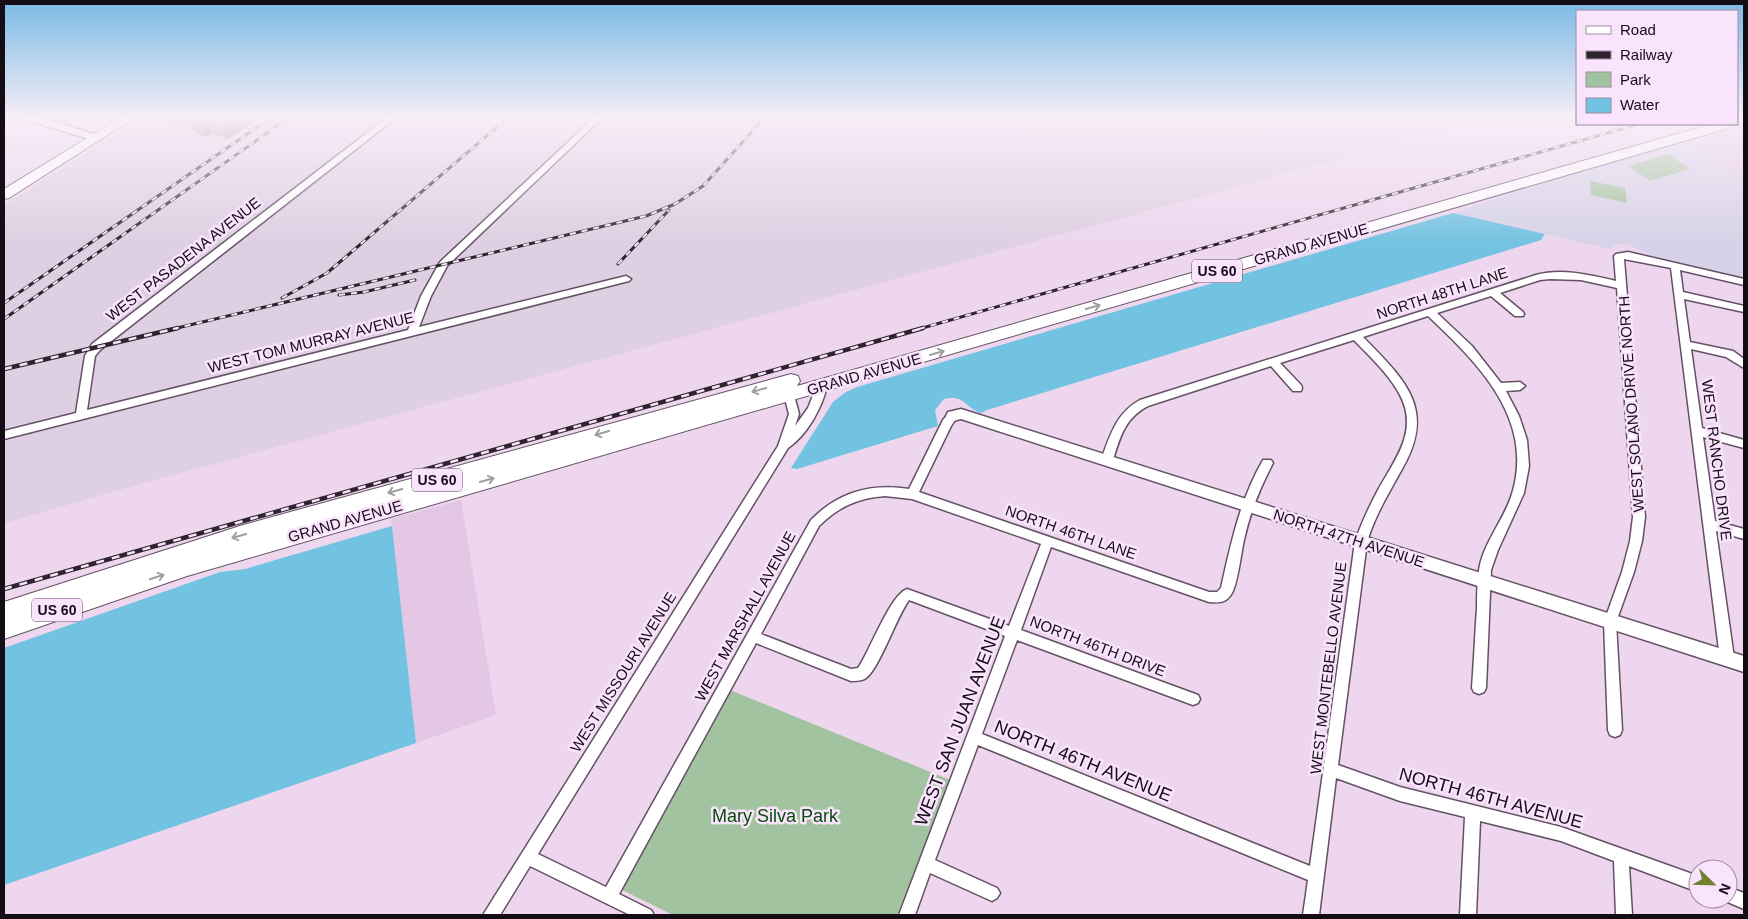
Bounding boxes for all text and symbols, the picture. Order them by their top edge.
legend [1576,10,1738,125]
text: Road [1620,21,1656,38]
text: Railway [1620,46,1673,63]
text: Park [1620,71,1651,88]
text: Water [1620,96,1659,113]
street label: WEST PASADENA AVENUE [103,194,263,324]
street label: GRAND AVENUE [1252,220,1370,268]
road number: US 60 [1192,260,1242,282]
street label: NORTH 48TH LANE [1374,264,1510,322]
street label: WEST SOLANO DRIVE NORTH [1615,295,1647,513]
one-way arrow [1085,302,1101,312]
street label: WEST TOM MURRAY AVENUE [206,308,416,376]
one-way arrow [929,347,945,357]
street label: GRAND AVENUE [805,350,923,398]
street label: WEST RANCHO DRIVE [1699,378,1735,542]
one-way arrow [751,385,767,395]
one-way arrow [595,429,611,439]
road number: US 60 [412,468,462,492]
one-way arrow [479,475,495,485]
one-way arrow [387,487,403,497]
street label: GRAND AVENUE [286,497,404,545]
street label: NORTH 46TH LANE [1003,502,1139,562]
street label: NORTH 47TH AVENUE [1271,506,1427,570]
street label: WEST MARSHALL AVENUE [691,528,799,704]
one-way arrow [231,531,247,541]
street label: WEST MONTEBELLO AVENUE [1307,561,1349,775]
one-way arrow [149,571,165,581]
street label: WEST MISSOURI AVENUE [567,589,679,755]
road number: US 60 [32,598,82,622]
street label: NORTH 46TH DRIVE [1028,612,1168,680]
street label: WEST SAN JUAN AVENUE [911,614,1009,828]
street label: NORTH 46TH AVENUE [991,716,1175,806]
street label: NORTH 46TH AVENUE [1397,764,1585,832]
park label: Mary Silva Park [712,806,839,826]
north arrow [1688,859,1738,909]
text: N [1716,881,1734,897]

